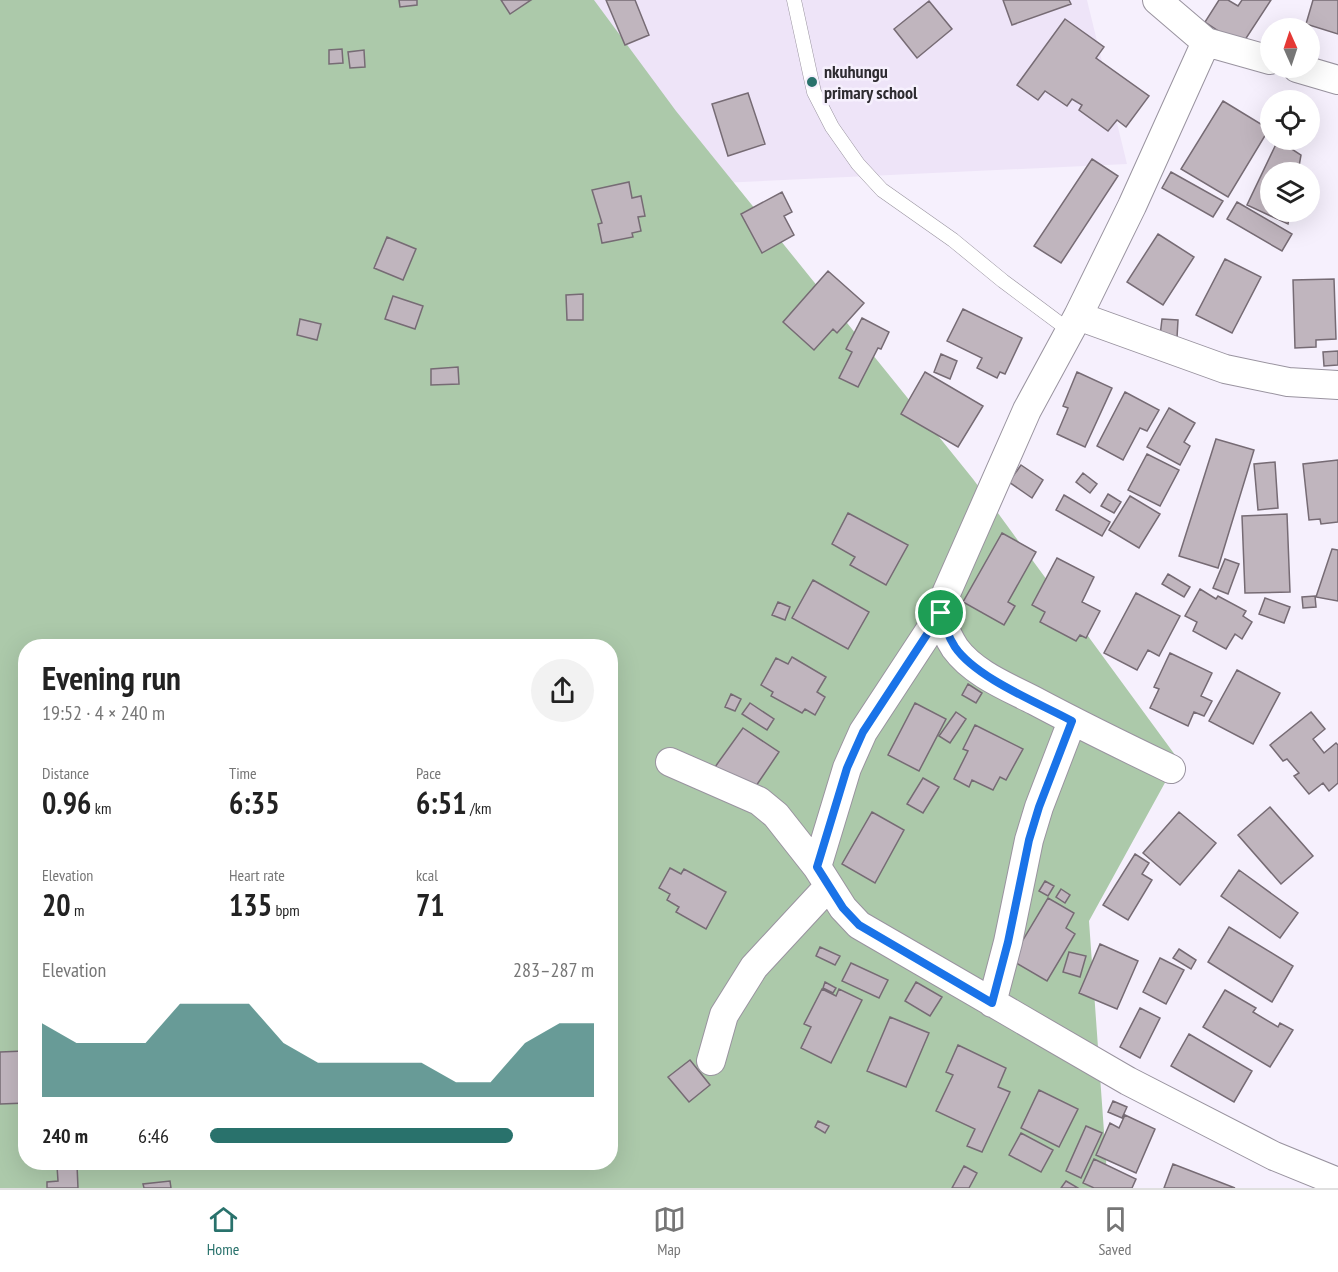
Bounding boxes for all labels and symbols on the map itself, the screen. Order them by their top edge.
north arrow [1260,18,1320,78]
place label: nkuhungu primary school [824,60,918,104]
marker: nkuhungu primary school [805,75,819,89]
pin [915,587,966,638]

